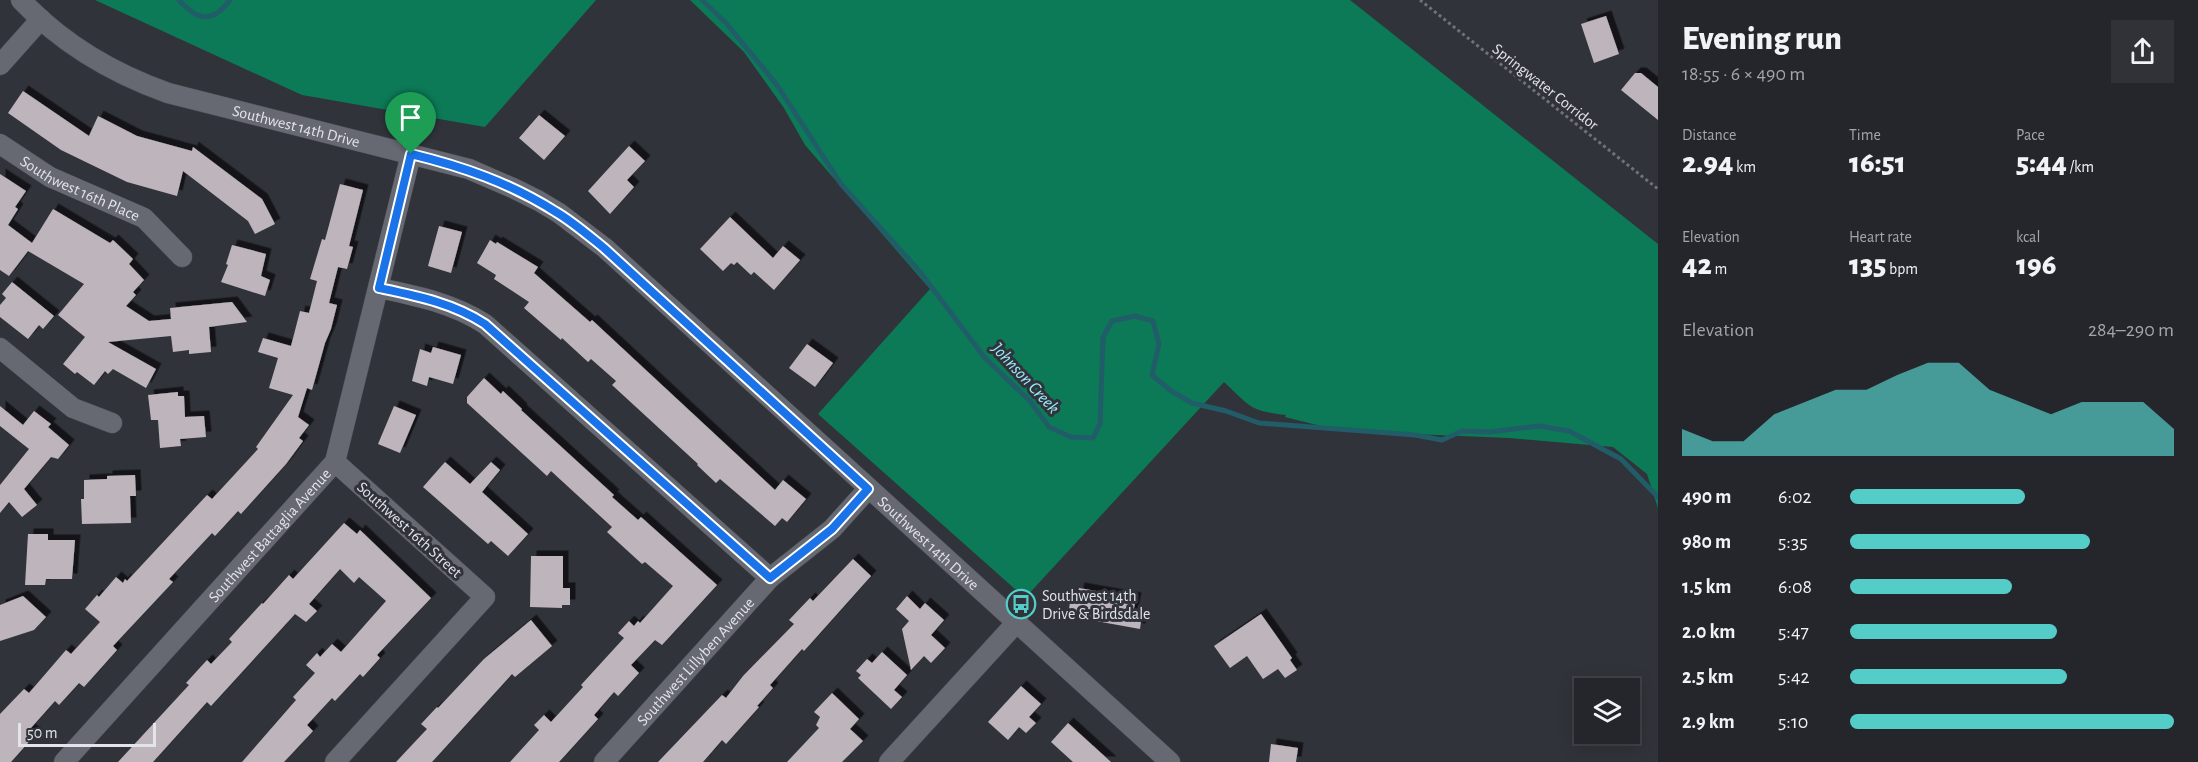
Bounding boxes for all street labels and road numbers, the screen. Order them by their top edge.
street label: Springwater Corridor [1489,41,1602,134]
street label: Southwest 14th Drive [231,103,361,150]
street label: Southwest 16th Place [17,153,142,224]
street label: Southwest Battaglia Avenue [206,466,334,606]
street label: Southwest 16th Street [354,479,465,581]
street label: Southwest 14th Drive [874,493,982,593]
street label: Southwest Lillyben Avenue [634,595,758,729]

